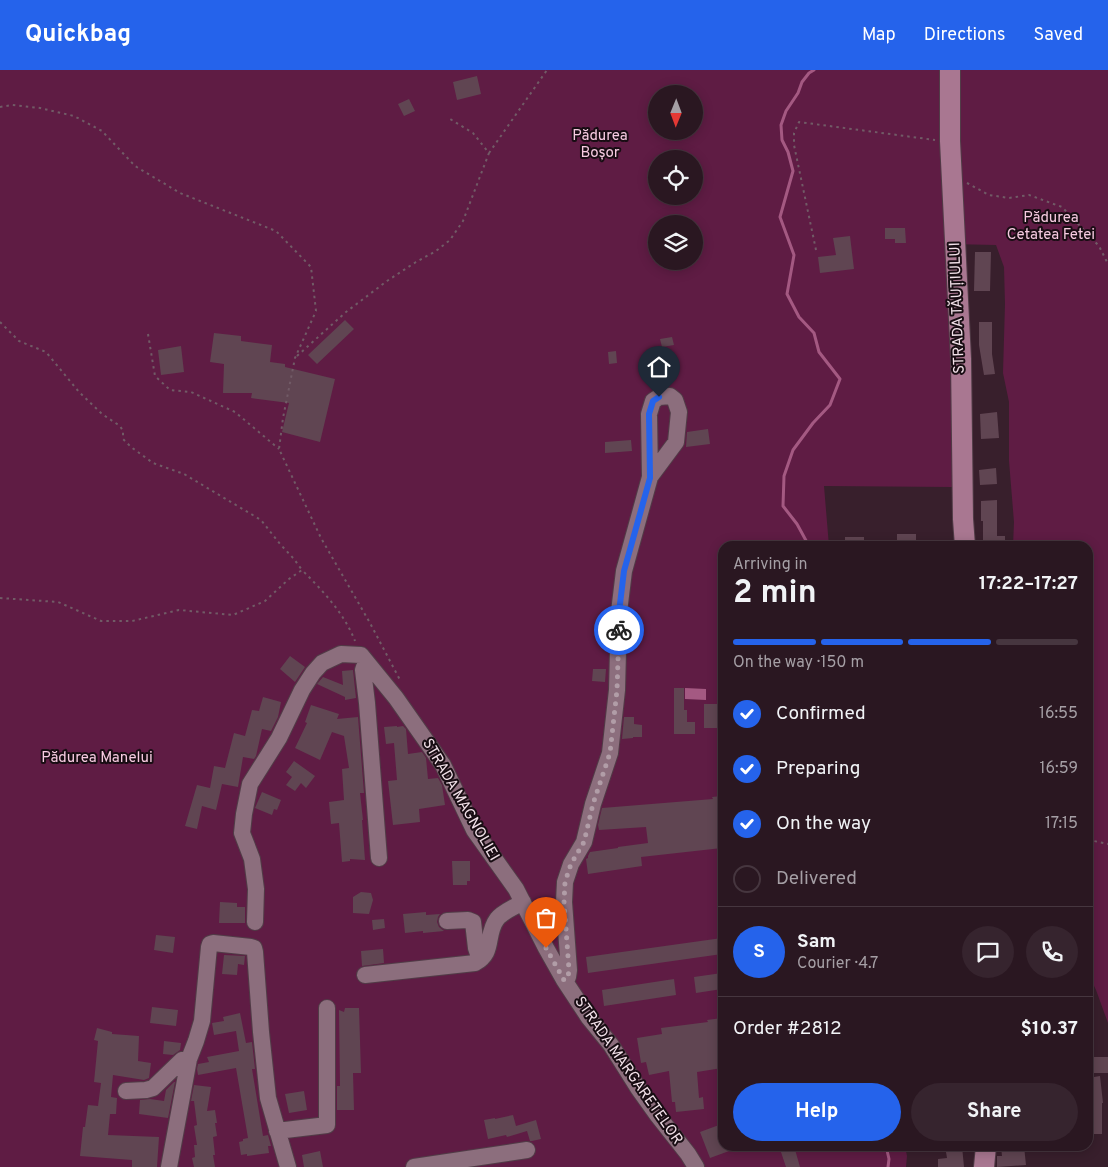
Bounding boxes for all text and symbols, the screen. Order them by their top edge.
text: Quickbag [25,20,131,50]
text: Map [862,24,896,47]
text: Directions [924,24,1006,47]
text: Saved [1034,24,1083,47]
north arrow [648,85,702,140]
map controls [648,85,703,270]
park label: Pădurea Boșor [572,127,628,163]
button: locate [648,150,703,205]
park label: Pădurea Cetatea Fetei [1007,209,1095,245]
button: layers [648,215,703,270]
street label: STRADA TĂUȚIULUI [944,242,970,374]
pin [638,346,680,397]
icon: home [645,353,673,381]
text: Arriving in [733,555,808,575]
text: 17:22–17:27 [979,572,1078,596]
text: 2 min [733,574,817,614]
courier [594,605,644,655]
icon: bike [605,616,633,644]
text: On the way · 150 m [733,653,864,673]
icon: check [733,700,761,728]
text: Confirmed [776,702,866,726]
text: 16:55 [1039,704,1078,724]
street label: STRADA MAGNOLIEI [417,735,503,865]
park label: Pădurea Manelui [41,749,153,768]
icon: check [733,755,761,783]
text: Preparing [776,757,860,781]
text: 16:59 [1040,759,1078,779]
icon: check [733,810,761,838]
text: On the way [776,812,871,836]
text: 17:15 [1045,814,1078,834]
text: Delivered [776,867,857,891]
pin [525,897,567,948]
icon: bag [532,904,560,932]
button: chat [962,926,1014,978]
button: phone [1026,926,1078,978]
text: Sam [797,930,836,954]
text: S [753,940,765,964]
text: Courier · 4.7 [797,954,878,974]
street label: STRADA MARGARETELOR [570,993,686,1149]
text: Order #2812 [733,1017,842,1041]
text: $10.37 [1021,1017,1078,1041]
button: Help [733,1083,901,1141]
button: Share [911,1083,1078,1141]

